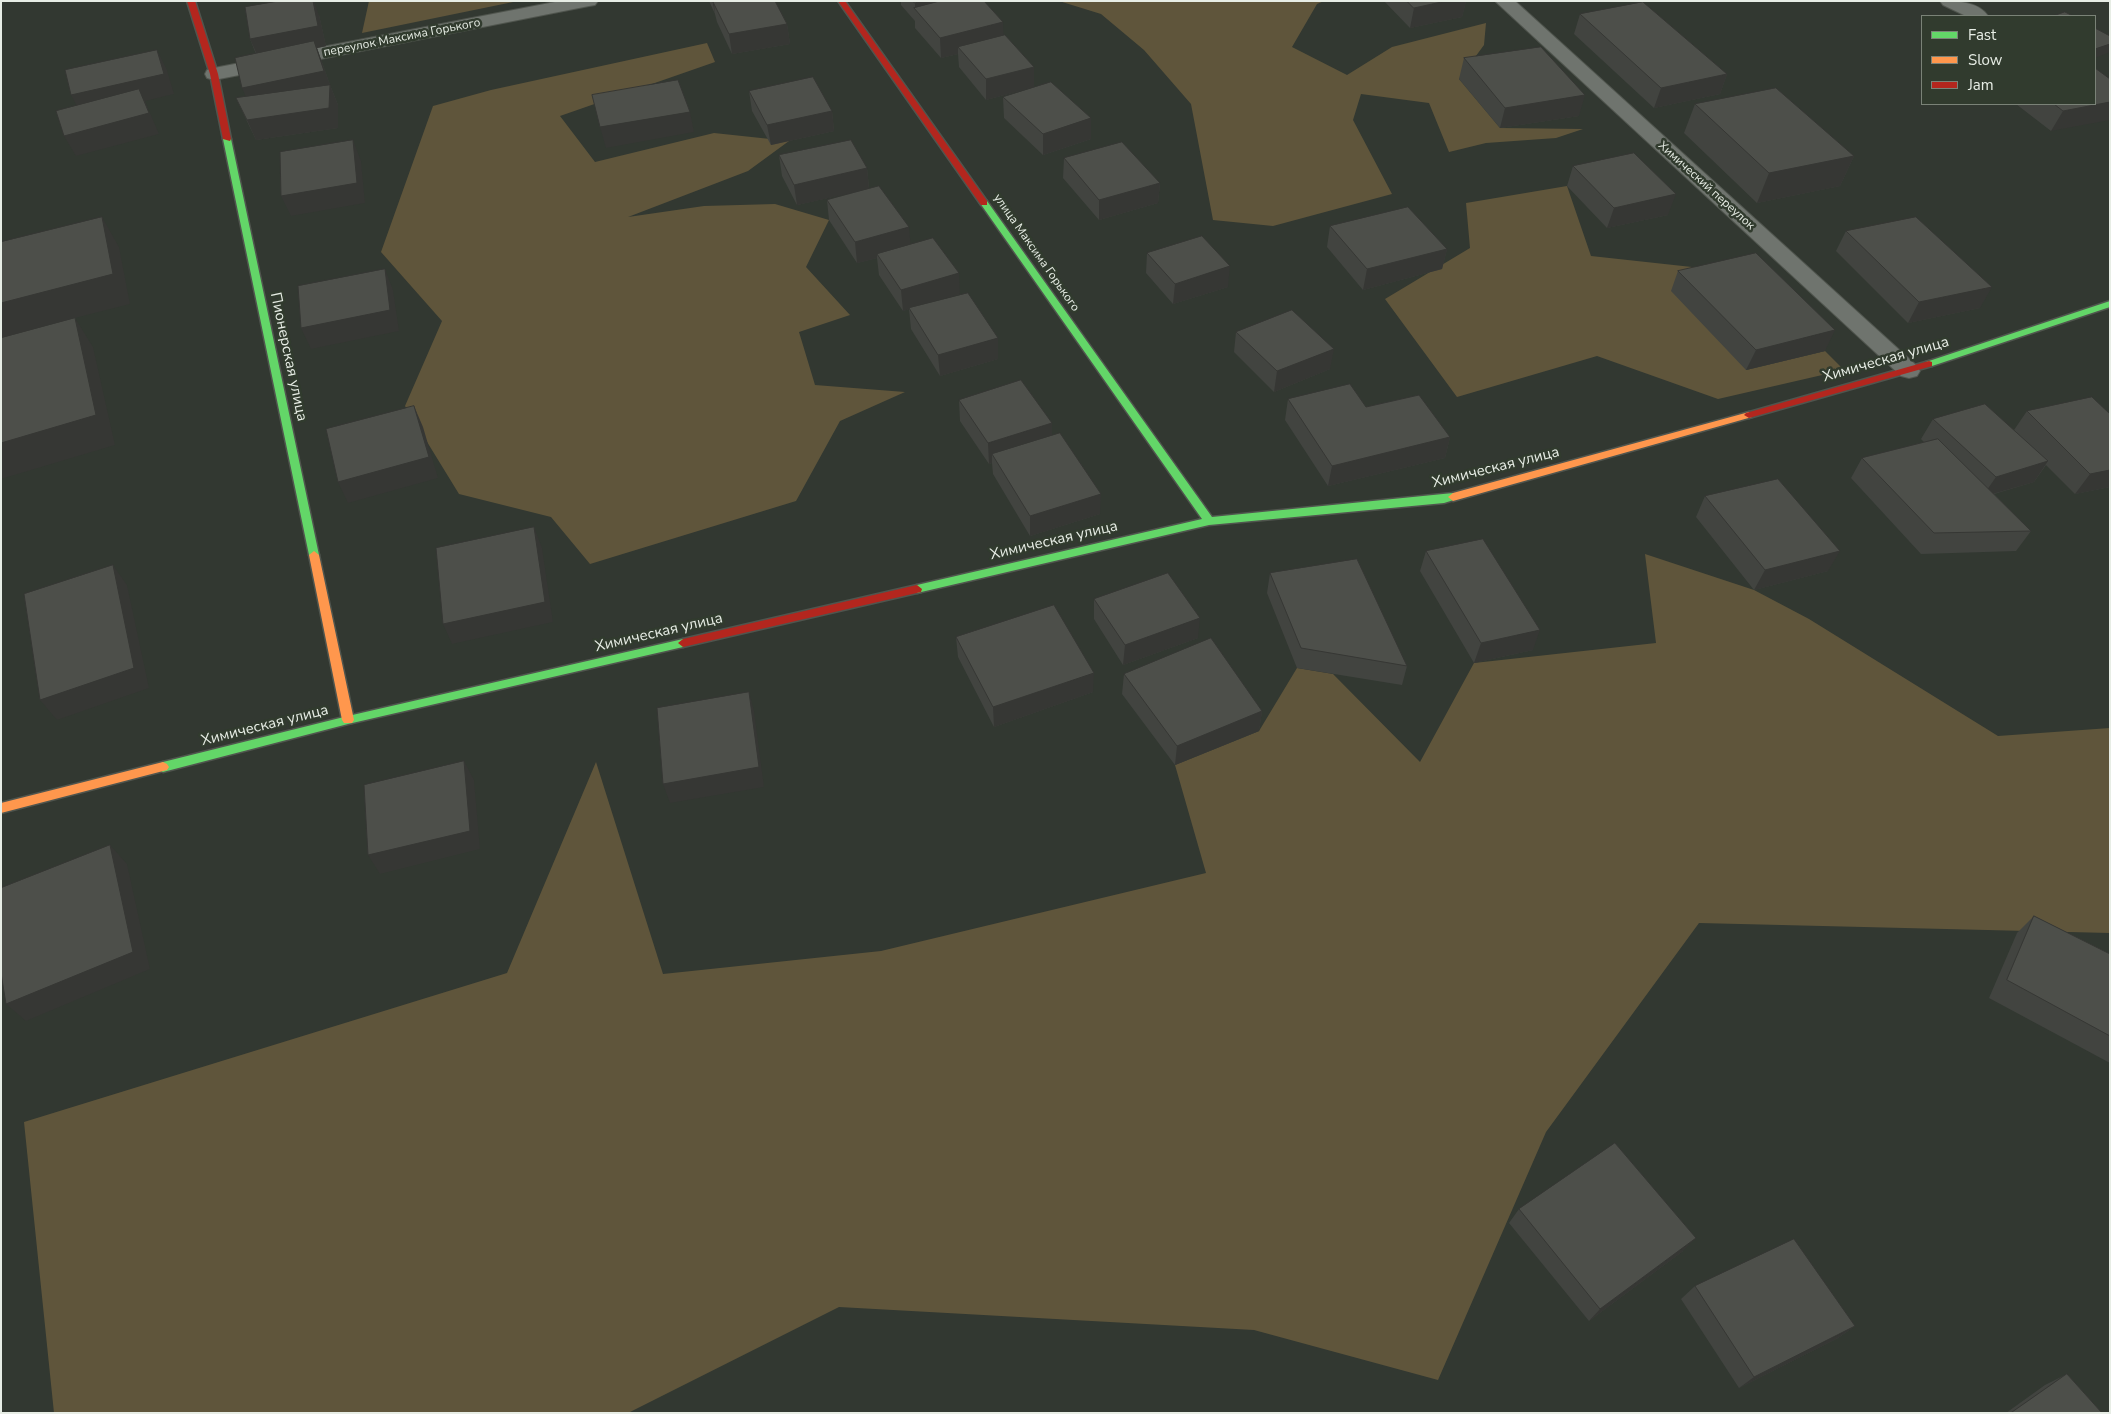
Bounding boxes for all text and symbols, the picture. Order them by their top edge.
legend [1921,15,2096,105]
street label: переулок Максима Горького [322,16,482,60]
text: Fast [1968,25,1996,45]
text: Slow [1968,50,2002,70]
text: Jam [1968,75,1994,95]
street label: Химический переулок [1655,139,1757,233]
street label: улица Максима Горького [990,191,1082,315]
street label: Пионерская улица [266,291,310,423]
street label: Химическая улица [1821,333,1951,387]
street label: Химическая улица [1431,443,1561,493]
street label: Химическая улица [988,518,1120,564]
street label: Химическая улица [593,610,725,656]
street label: Химическая улица [200,701,330,751]

